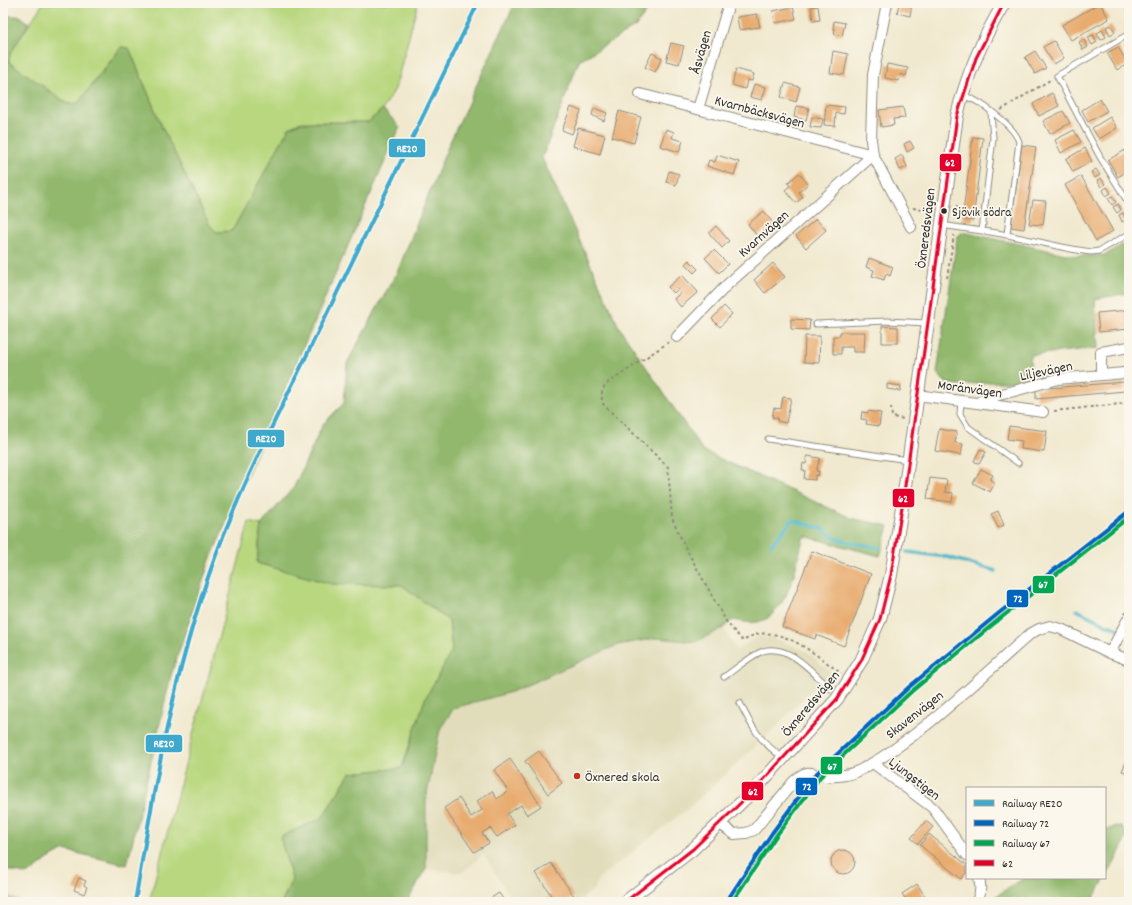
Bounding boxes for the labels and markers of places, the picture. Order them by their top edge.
place label: Sjövik södra [952,204,1012,223]
marker: Sjövik södra [939,206,949,216]
place label: Öxnered skola [585,768,660,788]
marker: Öxnered skola [572,771,582,781]

